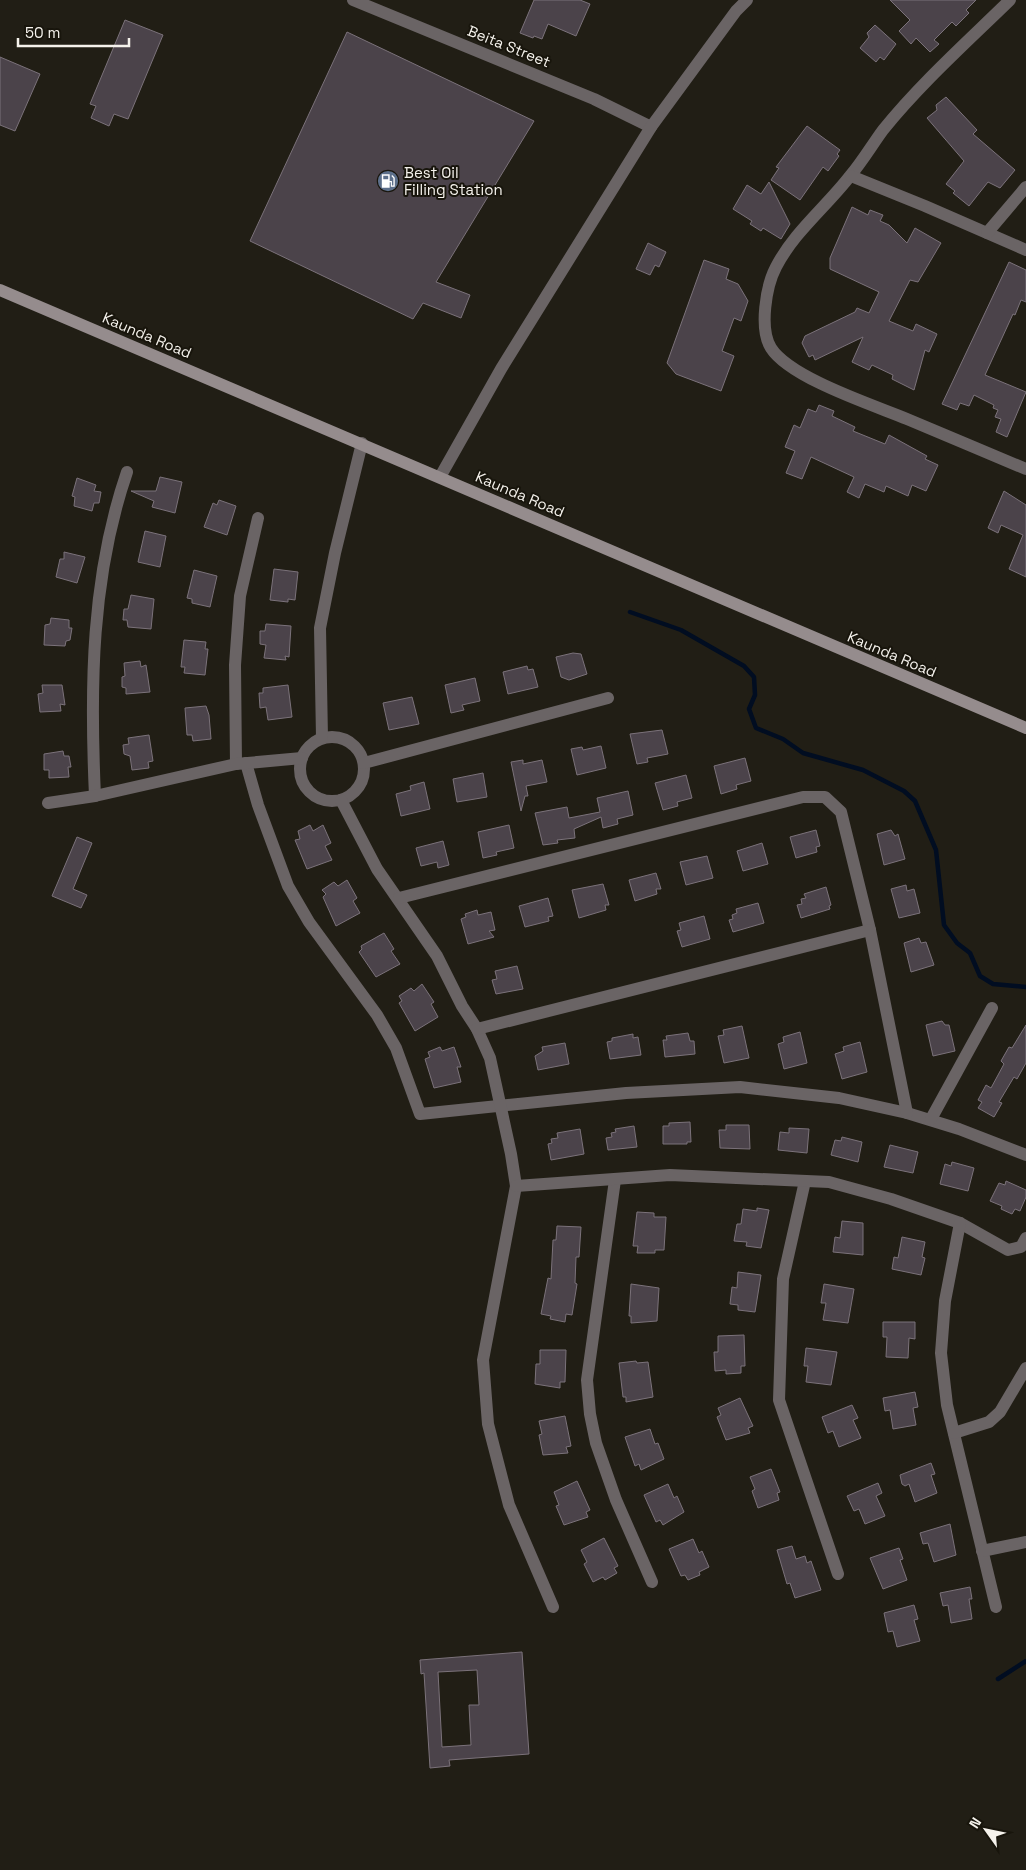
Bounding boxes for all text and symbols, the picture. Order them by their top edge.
scale bar [18,15,129,47]
street label: Beita Street [465,21,553,71]
text: 50 m [25,23,60,42]
place label: Best Oil Filling Station [404,163,503,199]
fuel station icon: Best Oil Filling Station [376,169,400,193]
street label: Kaunda Road [100,308,194,362]
street label: Kaunda Road [473,467,567,521]
street label: Kaunda Road [845,627,939,681]
north arrow [961,1805,1011,1855]
text: N [965,1814,985,1832]

